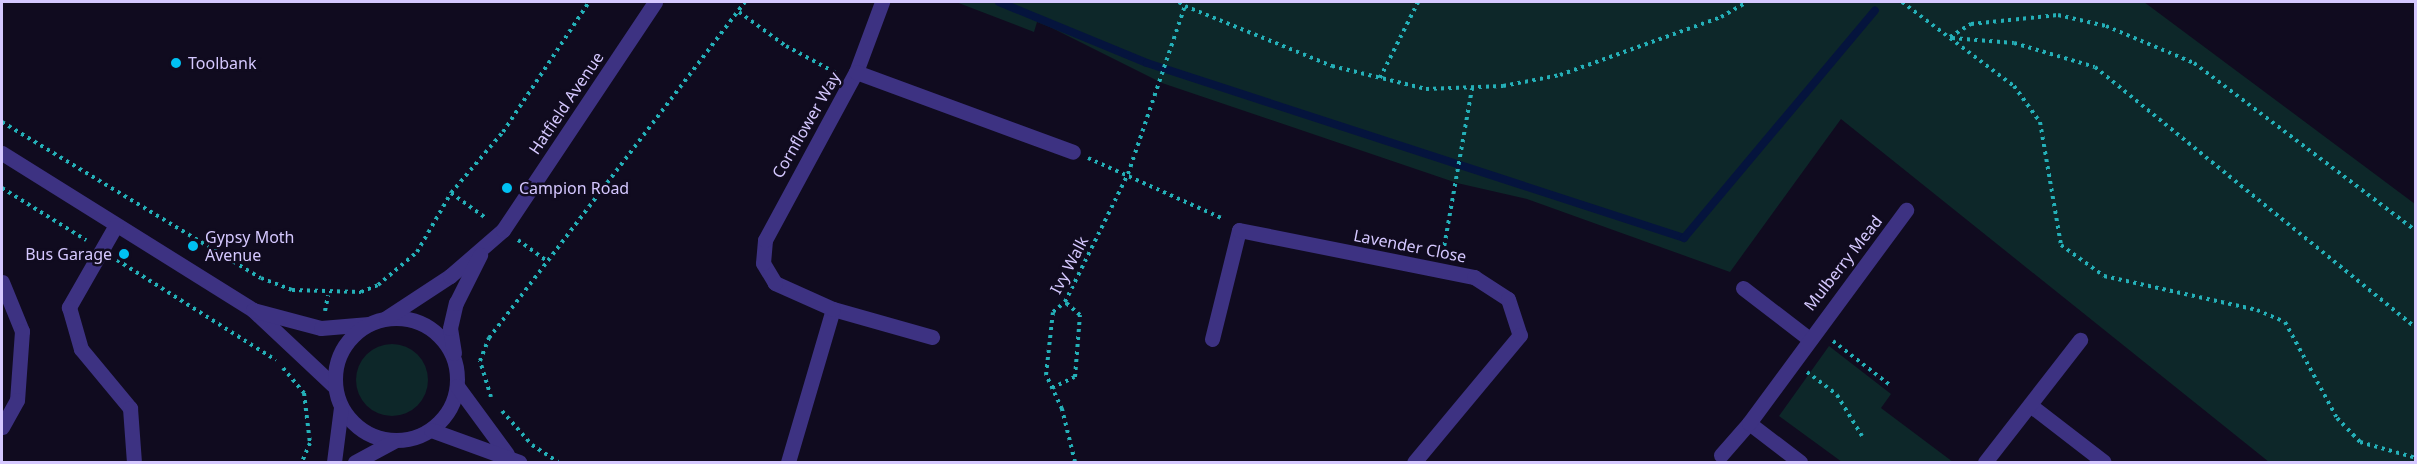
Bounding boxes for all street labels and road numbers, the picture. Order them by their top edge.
street label: Hatfield Avenue [525,48,607,158]
street label: Cornflower Way [768,69,844,181]
street label: Mulberry Mead [1800,212,1886,314]
street label: Lavender Close [1352,226,1468,266]
street label: Ivy Walk [1046,233,1092,297]

